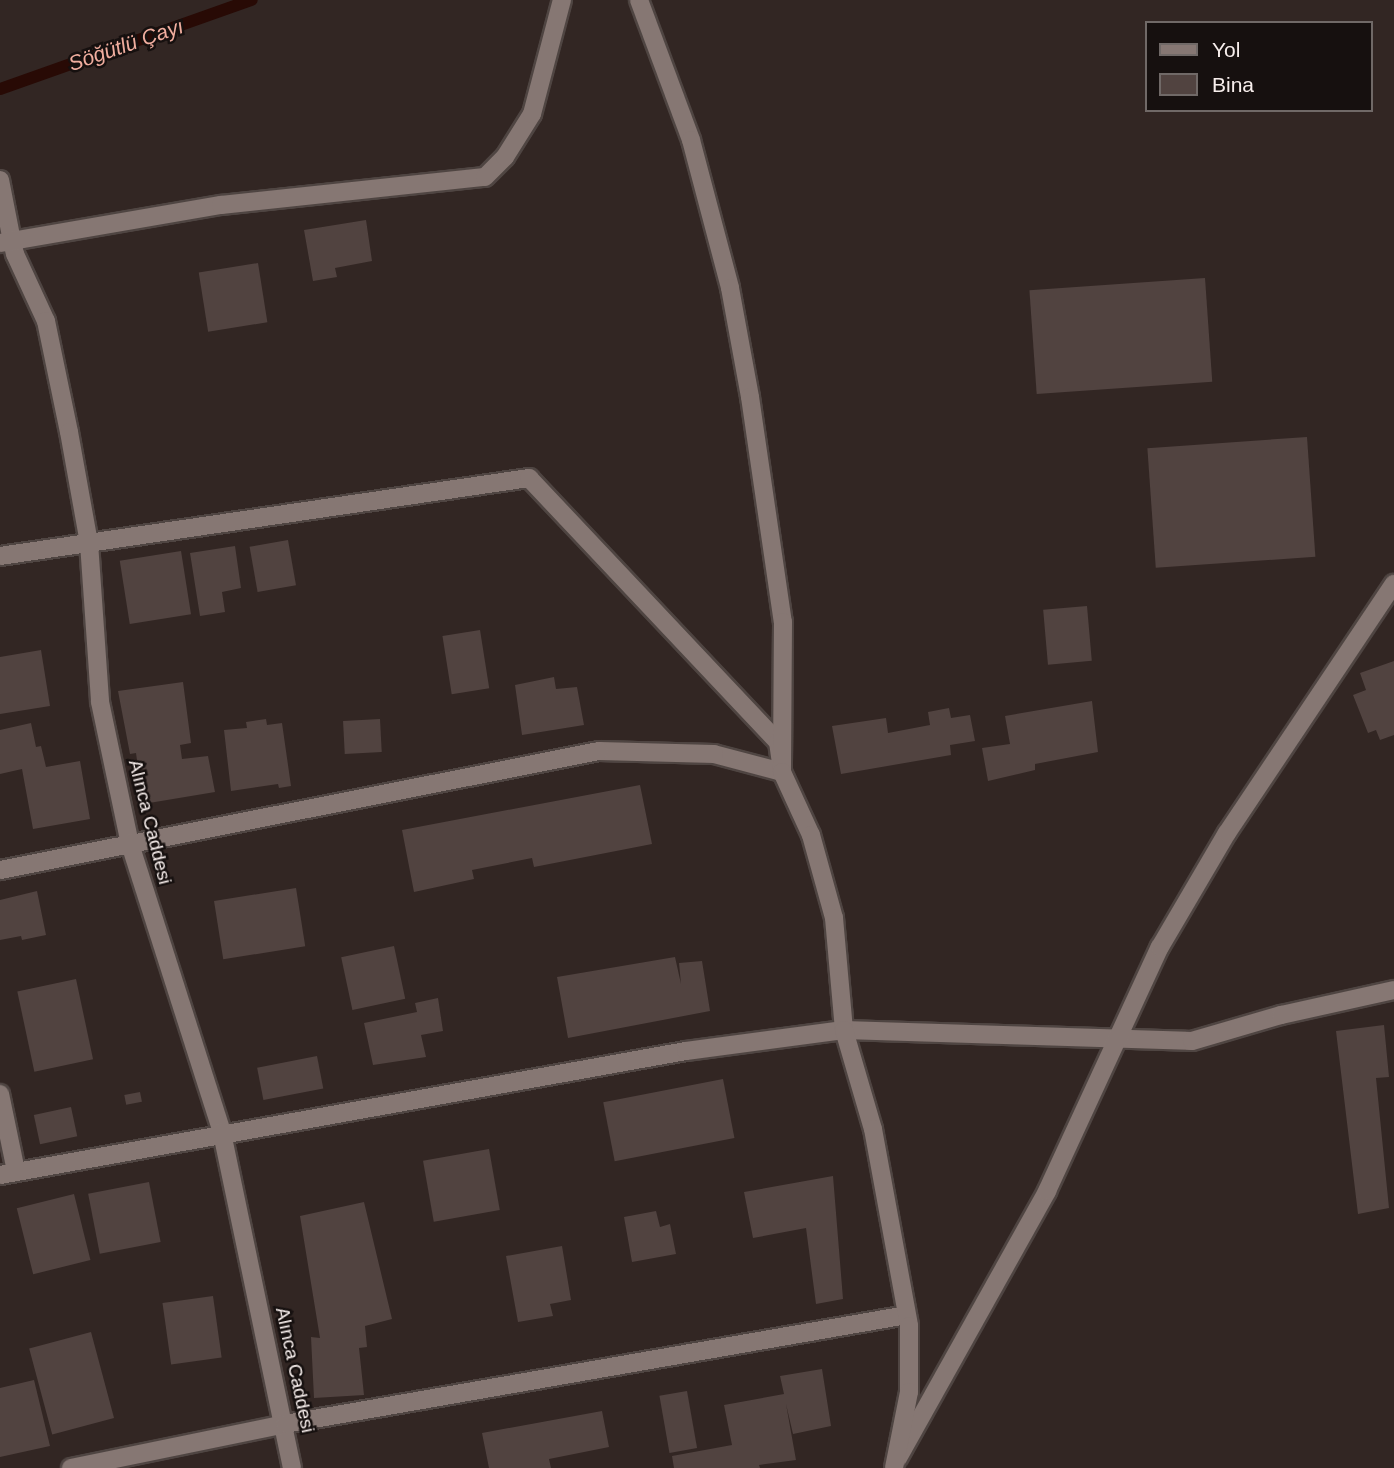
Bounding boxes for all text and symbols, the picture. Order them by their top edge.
water label: Söğütlü Çayı [65,14,187,76]
legend [1146,21,1373,112]
text: Yol [1212,38,1240,61]
text: Bina [1212,73,1254,96]
street label: Alınca Caddesi [123,757,177,887]
street label: Alınca Caddesi [271,1305,319,1435]

